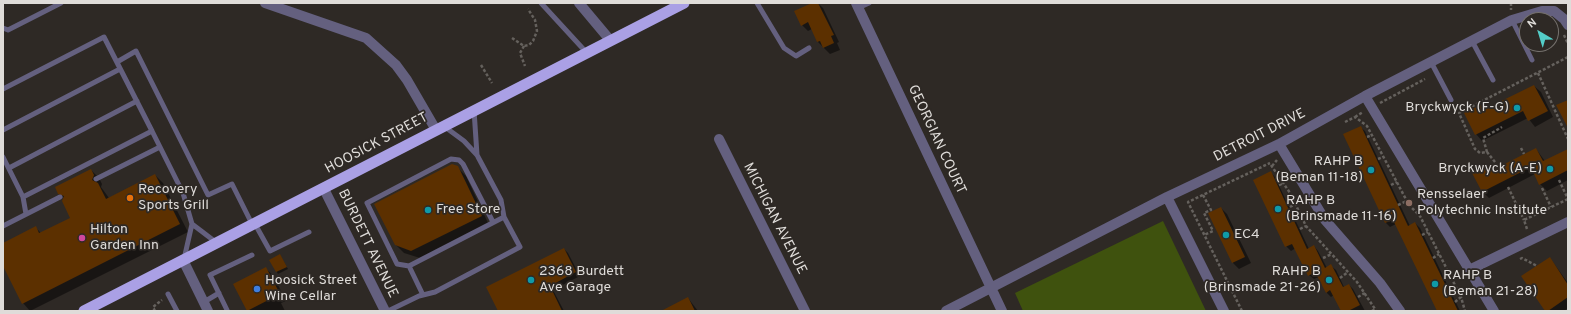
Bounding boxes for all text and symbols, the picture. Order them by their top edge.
north arrow [1519,12,1559,52]
text: N [1525,15,1540,31]
street label: GEORGIAN COURT [903,83,969,197]
place label: Bryckwyck (F-G) [1405,100,1509,116]
marker: Bryckwyck (F-G) [1512,103,1522,113]
street label: DETROIT DRIVE [1211,106,1309,166]
street label: HOOSICK STREET [323,110,431,178]
place label: RAHP B (Beman 11-18) [1275,154,1363,186]
street label: MICHIGAN AVENUE [739,160,809,278]
place label: Bryckwyck (A-E) [1438,161,1542,177]
marker: Bryckwyck (A-E) [1545,164,1555,174]
marker: RAHP B (Beman 11-18) [1366,165,1376,175]
place label: Recovery Sports Grill [138,182,209,214]
street label: BURDETT AVENUE [333,187,401,301]
place label: Rensselaer Polytechnic Institute [1417,187,1547,220]
marker: Recovery Sports Grill [125,193,135,203]
place label: RAHP B (Brinsmade 11-16) [1286,193,1397,226]
marker: Rensselaer Polytechnic Institute [1404,198,1414,208]
place label: Free Store [436,202,500,218]
marker: RAHP B (Brinsmade 11-16) [1273,204,1283,214]
marker: Free Store [423,205,433,215]
place label: Hilton Garden Inn [90,222,159,254]
place label: EC4 [1234,227,1260,243]
marker: EC4 [1221,230,1231,240]
marker: Hilton Garden Inn [77,233,87,243]
place label: 2368 Burdett Ave Garage [539,264,624,296]
place label: RAHP B (Brinsmade 21-26) [1204,264,1321,296]
place label: RAHP B (Beman 21-28) [1443,268,1537,300]
place label: Hoosick Street Wine Cellar [265,273,357,306]
marker: 2368 Burdett Ave Garage [526,275,536,285]
marker: RAHP B (Brinsmade 21-26) [1324,275,1334,285]
marker: RAHP B (Beman 21-28) [1430,279,1440,289]
marker: Hoosick Street Wine Cellar [252,284,262,294]

